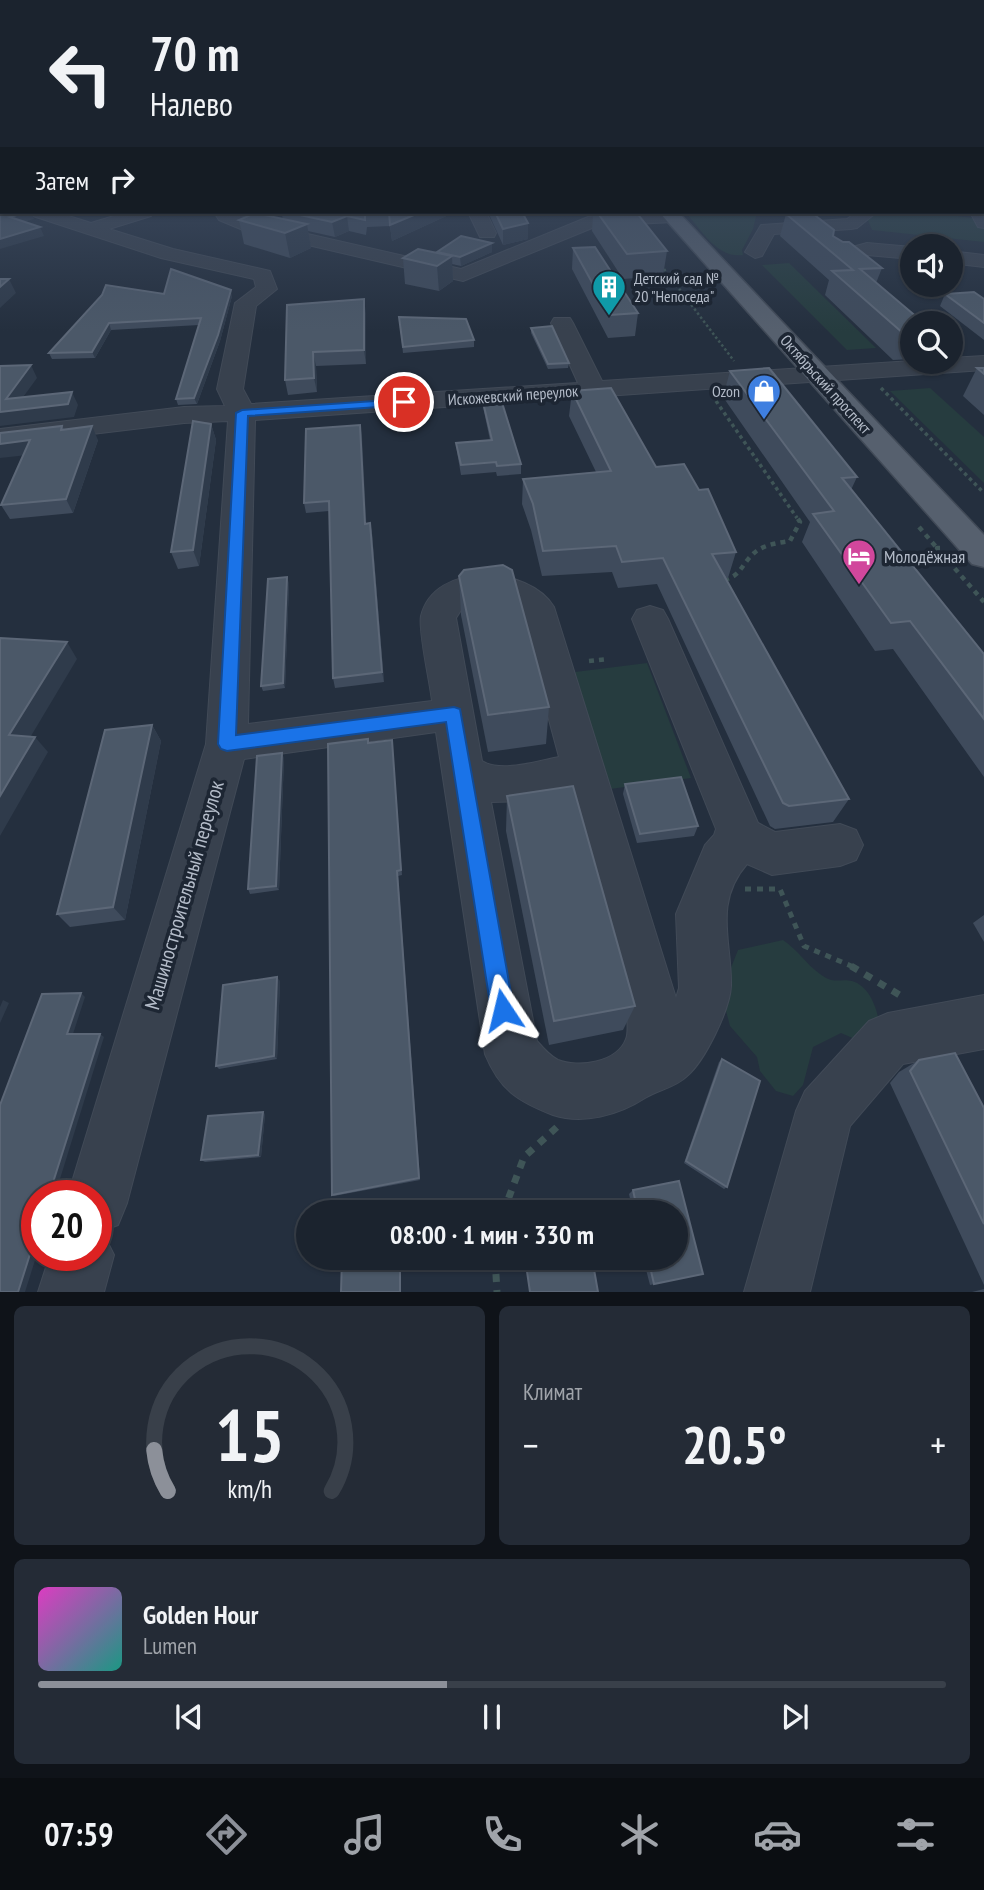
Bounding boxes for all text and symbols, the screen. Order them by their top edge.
text: 70 m [150,21,239,85]
icon: left [35,28,126,119]
text: Налево [150,83,233,125]
icon: right [103,161,141,199]
text: Затем [35,164,89,197]
map controls [900,234,963,374]
button: sound [900,234,963,297]
building icon: Детский сад № 20 "Непоседа" [590,268,628,317]
place label: Детский сад № 20 "Непоседа" [634,268,719,306]
button: search [900,311,963,374]
street label: Октябрьский проспект [776,330,876,438]
pin [374,372,434,432]
shop icon: Ozon [745,372,783,421]
street label: Искожевский переулок [447,380,580,410]
place label: Ozon [712,381,740,401]
icon: arrive [385,383,423,421]
hotel icon: Молодёжная [840,537,878,586]
place label: Молодёжная [884,545,965,568]
street label: Машиностроительный переулок [138,777,230,1013]
position arrow [466,973,540,1047]
speed limit sign: 20 [21,1180,112,1271]
text: 08:00 · 1 мин · 330 m [390,1218,594,1251]
text: Климат [523,1377,582,1406]
text: 15 [215,1388,284,1482]
text: 20.5° [682,1411,787,1478]
text: − [523,1420,539,1469]
text: + [930,1420,946,1469]
text: km/h [227,1473,272,1505]
text: Golden Hour [143,1598,258,1631]
text: Lumen [143,1631,197,1660]
icon: previous [170,1698,208,1736]
icon: pause [473,1698,511,1736]
icon: next [776,1698,814,1736]
icon: directions [202,1810,251,1859]
icon: music [340,1810,389,1859]
icon: phone [478,1810,527,1859]
icon: climate [615,1810,664,1859]
icon: car [753,1810,802,1859]
icon: filters [891,1810,940,1859]
text: 07:59 [44,1813,114,1855]

